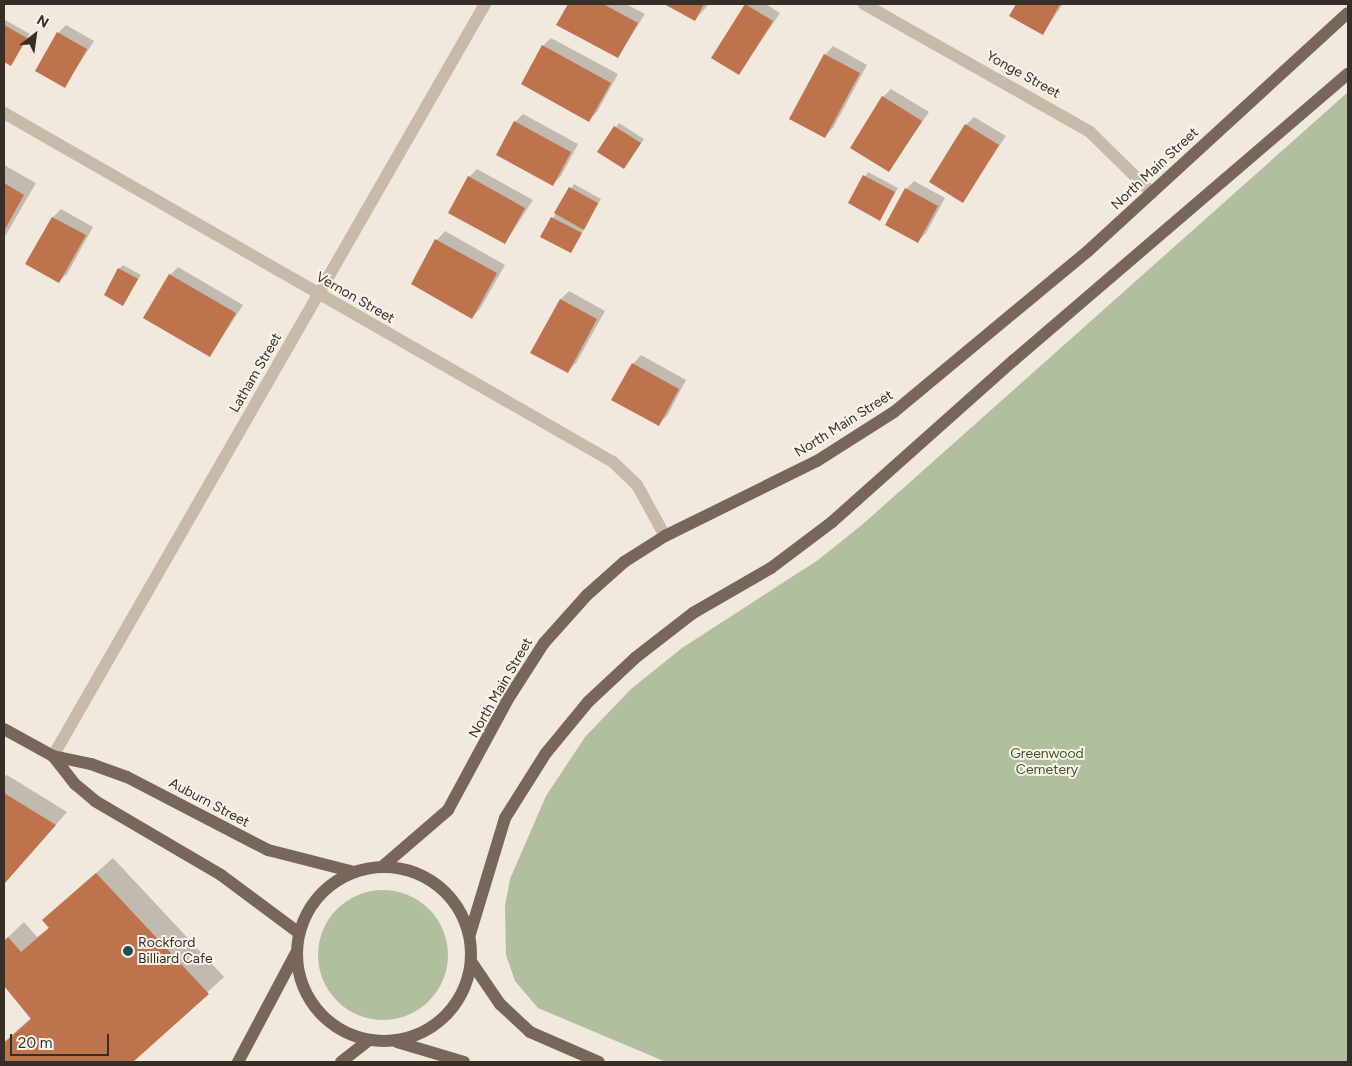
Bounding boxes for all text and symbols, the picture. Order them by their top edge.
north arrow [10,10,60,60]
text: N [34,12,52,32]
street label: Yonge Street [983,48,1063,102]
street label: North Main Street [1108,124,1202,214]
street label: Vernon Street [313,269,397,327]
street label: Latham Street [226,330,286,416]
street label: North Main Street [792,387,896,461]
street label: North Main Street [465,635,537,741]
park label: Greenwood Cemetery [1010,746,1084,779]
street label: Auburn Street [166,775,252,831]
place label: Rockford Billiard Cafe [138,935,213,968]
marker: Rockford Billiard Cafe [122,945,134,957]
scale bar [12,1024,111,1056]
text: 20 m [18,1034,52,1052]

